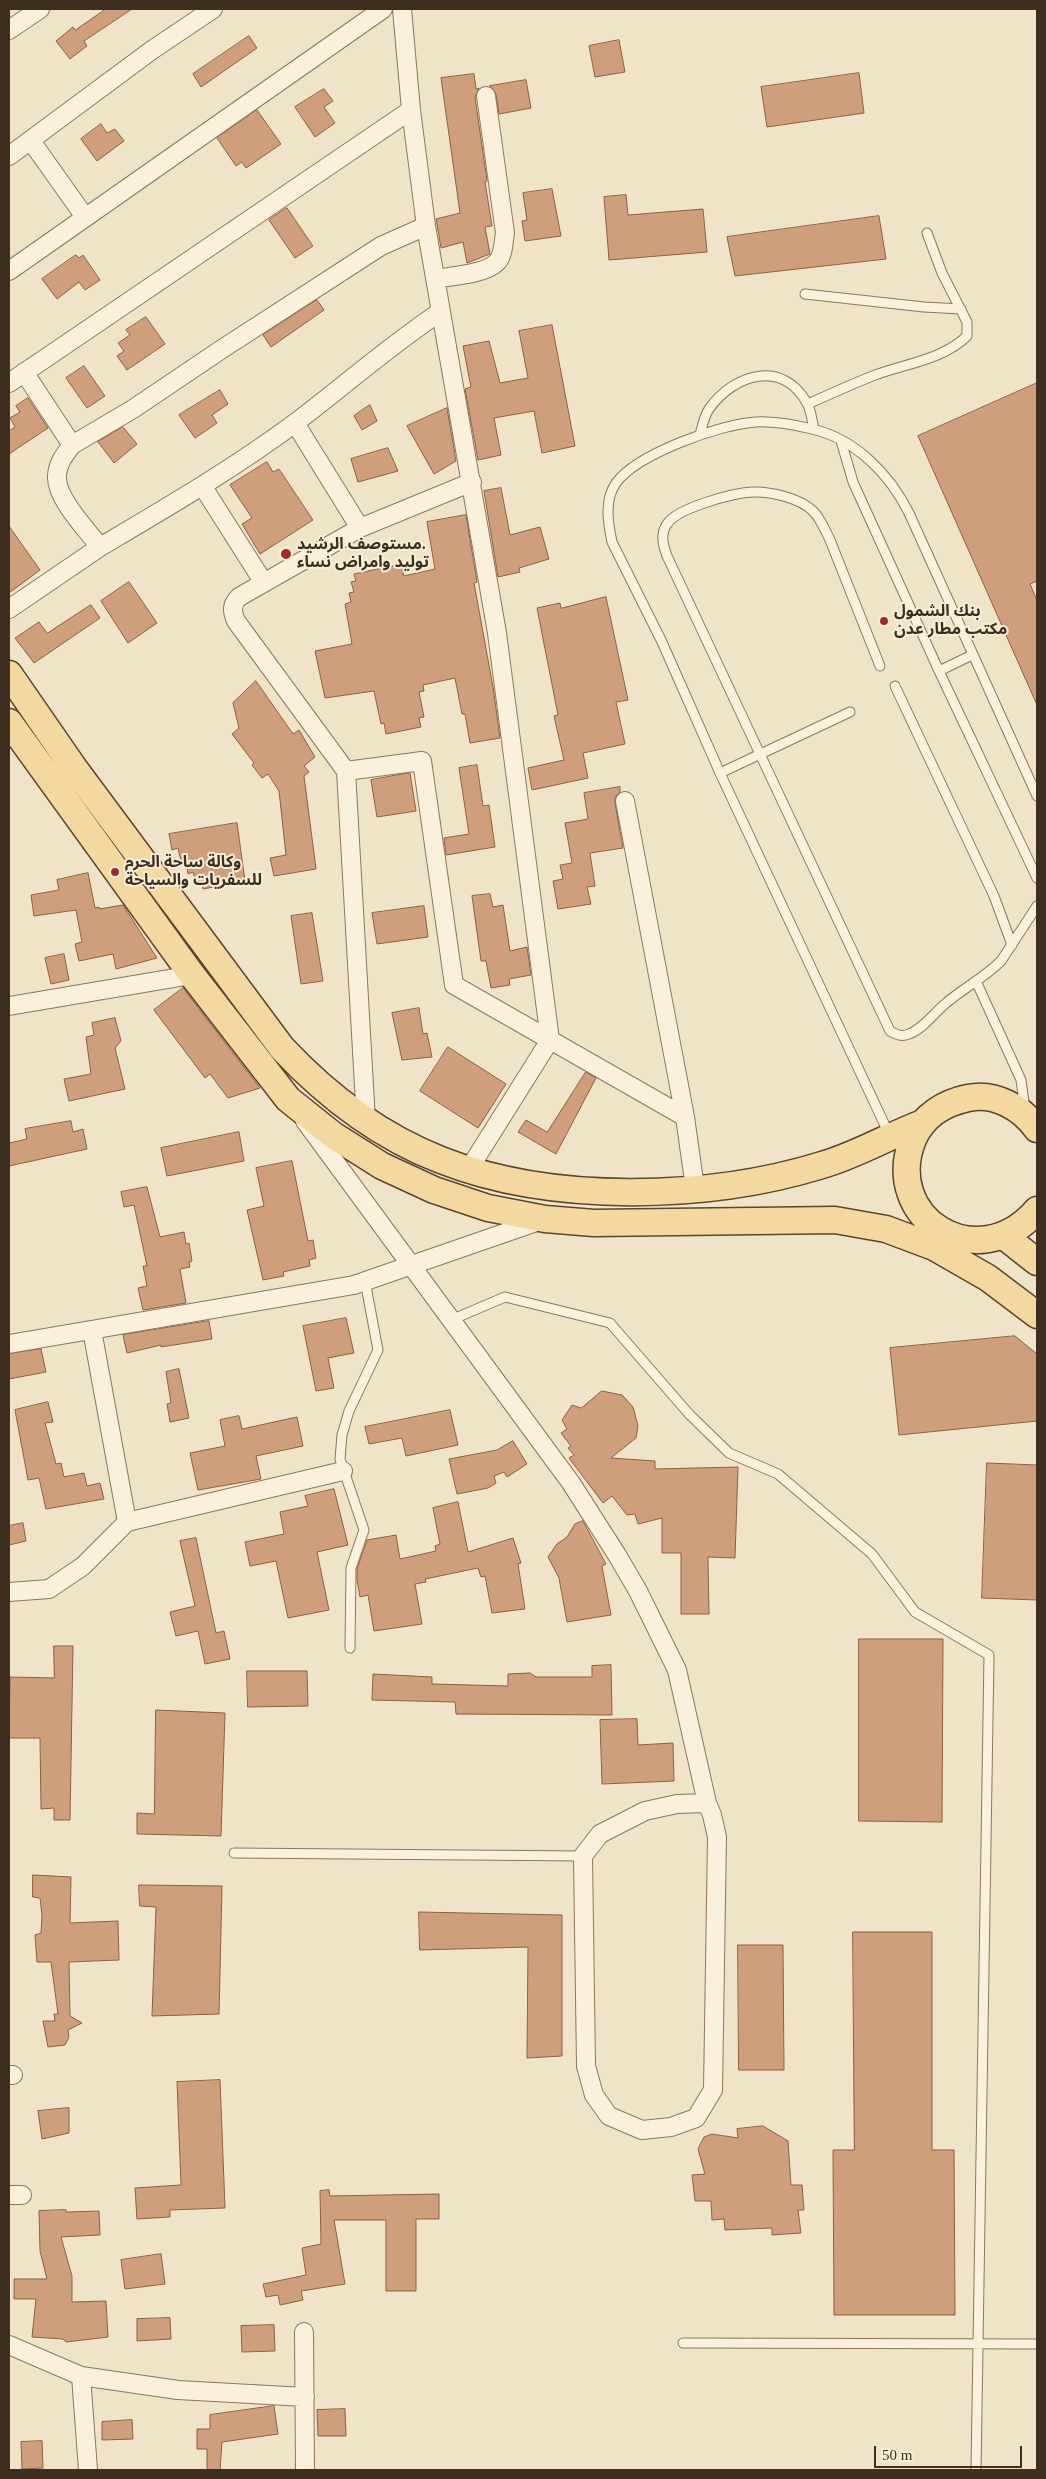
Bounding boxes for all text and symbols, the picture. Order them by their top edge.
place label: مستوصف الرشيد. توليد وامراض نساء [297,535,429,573]
marker: مستوصف الرشيد. توليد وامراض نساء [279,547,293,561]
place label: بنك الشمول مكتب مطار عدن [894,602,1007,640]
marker: بنك الشمول مكتب مطار عدن [878,615,890,627]
place label: وكالة ساحة الحرم للسفريات والسياحة [125,853,262,891]
marker: وكالة ساحة الحرم للسفريات والسياحة [109,866,121,878]
scale bar [876,2436,1024,2468]
text: 50 m [882,2447,912,2463]

